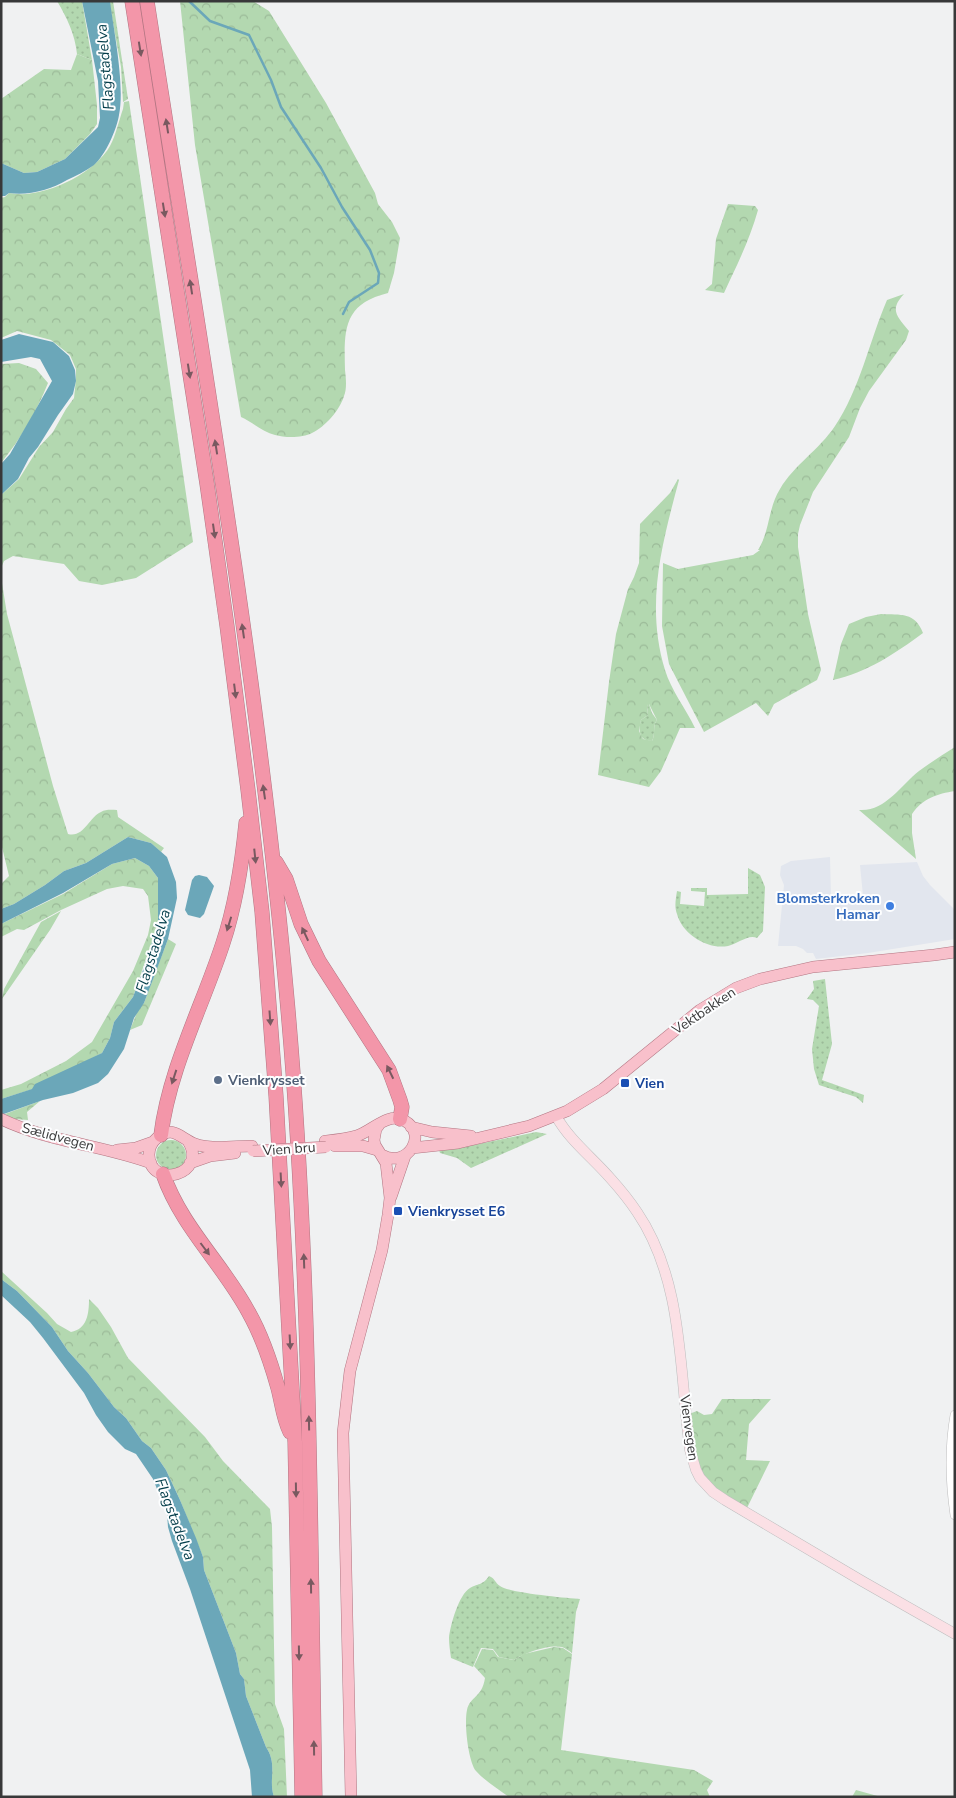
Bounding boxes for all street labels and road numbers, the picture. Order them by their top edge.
street label: Vektbakken [668,983,739,1040]
street label: Sælidvegen [20,1118,96,1156]
street label: Vien bru [261,1138,316,1160]
street label: Vienvegen [675,1393,703,1462]

